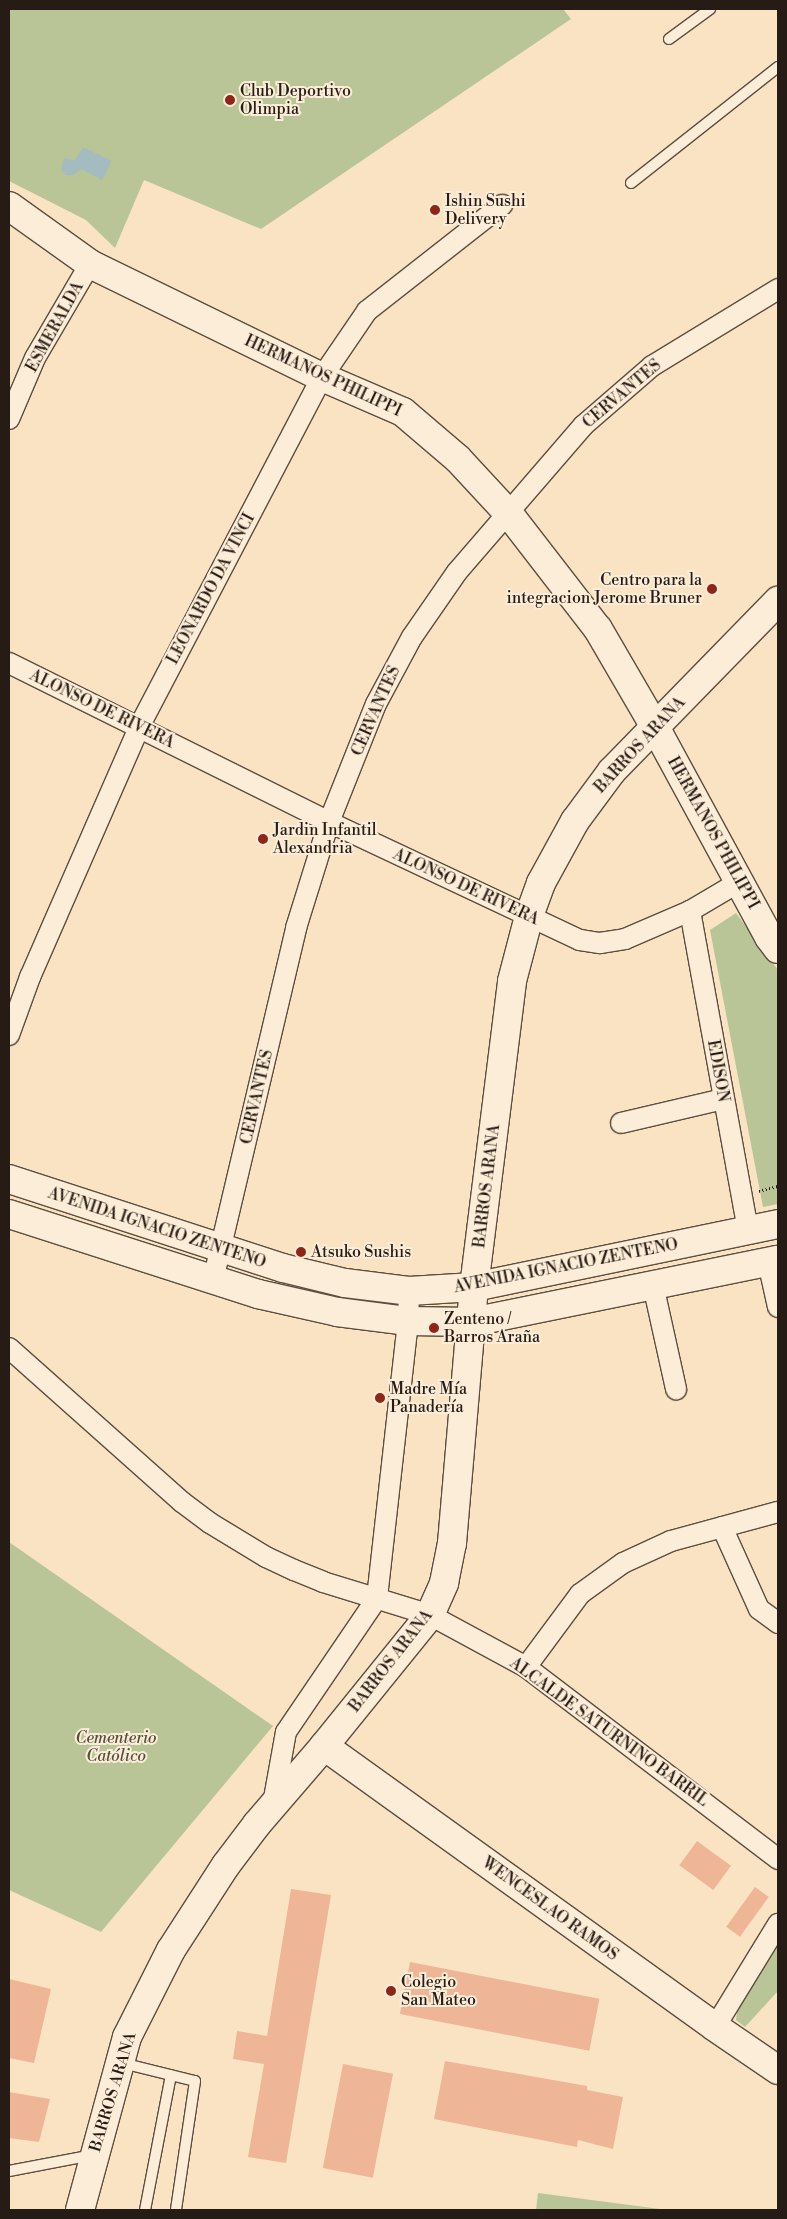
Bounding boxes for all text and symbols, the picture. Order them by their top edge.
place label: Club Deportivo Olimpia [240,81,351,119]
marker: Club Deportivo Olimpia [224,94,236,106]
place label: Ishin Sushi Delivery [445,191,526,229]
marker: Ishin Sushi Delivery [429,204,441,216]
street label: ESMERALDA [22,278,88,376]
street label: HERMANOS PHILIPPI [241,331,405,421]
street label: CERVANTES [579,356,665,432]
street label: LEONARDO DA VINCI [163,510,259,668]
place label: Centro para la integracion Jerome Bruner [506,570,702,608]
marker: Centro para la integracion Jerome Bruner [706,583,718,595]
street label: CERVANTES [348,663,404,759]
street label: ALONSO DE RIVERA [26,666,178,752]
street label: BARROS ARANA [591,693,689,797]
street label: HERMANOS PHILIPPI [663,754,763,912]
place label: Jardin Infantil Alexandria [273,820,377,858]
marker: Jardin Infantil Alexandria [257,833,269,845]
street label: ALONSO DE RIVERA [390,845,542,929]
street label: EDISON [703,1038,733,1104]
street label: CERVANTES [237,1048,277,1146]
street label: BARROS ARANA [470,1123,504,1249]
street label: AVENIDA IGNACIO ZENTENO [46,1184,268,1272]
street label: AVENIDA IGNACIO ZENTENO [452,1235,680,1297]
place label: Atsuko Sushis [311,1242,411,1262]
marker: Atsuko Sushis [295,1246,307,1258]
place label: Zenteno / Barros Araña [444,1309,540,1347]
marker: Zenteno / Barros Araña [428,1322,440,1334]
place label: Madre Mía Panadería [390,1379,467,1417]
marker: Madre Mía Panadería [374,1392,386,1404]
street label: BARROS ARANA [345,1606,437,1716]
street label: ALCALDE SATURNINO BARRIL [506,1653,712,1811]
park label: Cementerio Católico [75,1728,157,1766]
street label: WENCESLAO RAMOS [478,1853,622,1965]
place label: Colegio San Mateo [401,1972,476,2010]
marker: Colegio San Mateo [385,1985,397,1997]
street label: BARROS ARANA [86,2030,140,2154]

